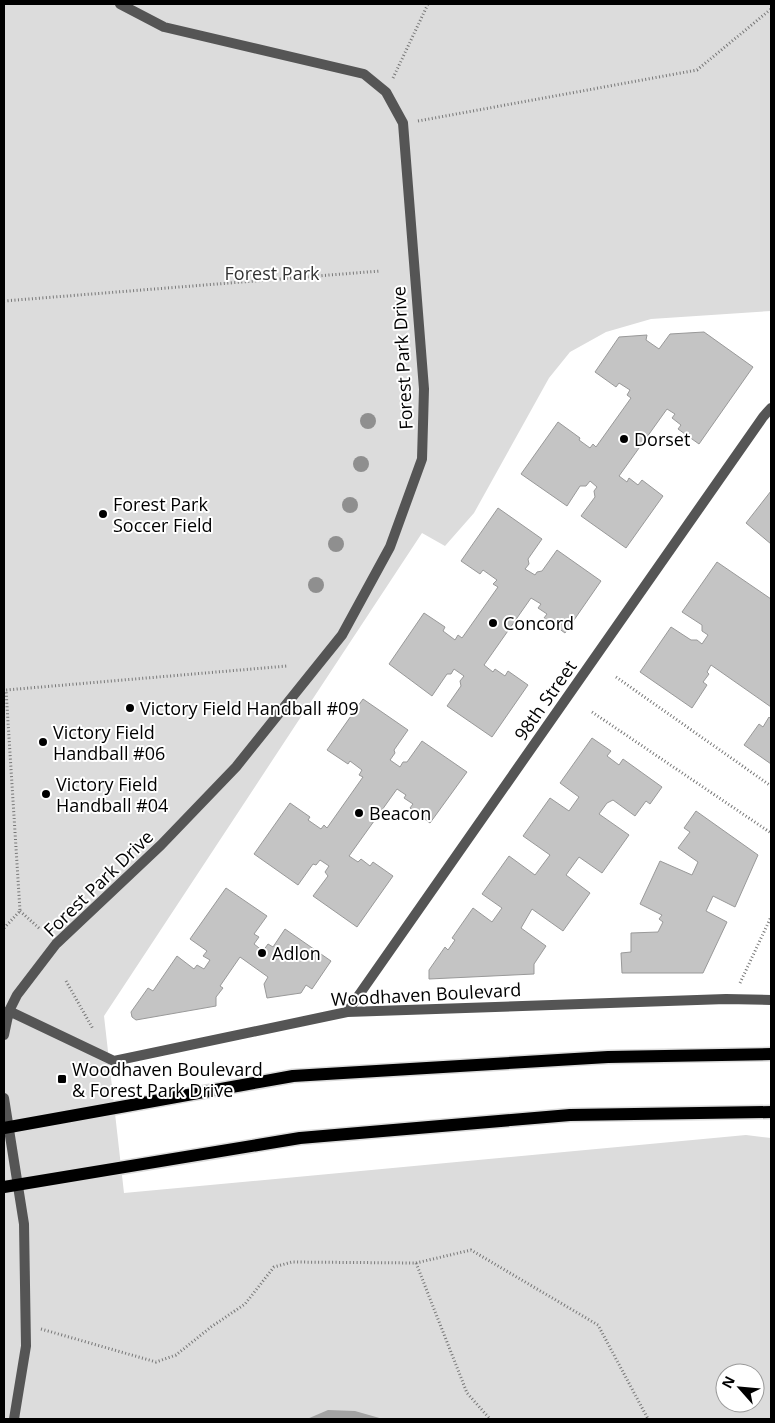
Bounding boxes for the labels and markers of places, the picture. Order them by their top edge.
place label: Dorset [634,427,690,451]
marker: Dorset [618,433,630,445]
place label: Forest Park Soccer Field [113,492,213,537]
marker: Forest Park Soccer Field [97,508,109,520]
place label: Concord [503,611,574,635]
marker: Concord [487,617,499,629]
place label: Victory Field Handball #09 [140,696,359,720]
marker: Victory Field Handball #09 [124,702,136,714]
place label: Victory Field Handball #06 [53,720,165,765]
marker: Victory Field Handball #06 [37,736,49,748]
place label: Victory Field Handball #04 [56,772,168,817]
marker: Victory Field Handball #04 [40,788,52,800]
place label: Beacon [369,801,431,825]
marker: Beacon [353,807,365,819]
place label: Adlon [272,941,321,965]
marker: Adlon [256,947,268,959]
place label: Woodhaven Boulevard & Forest Park Drive [72,1057,263,1102]
marker: Woodhaven Boulevard & Forest Park Drive [56,1073,68,1085]

